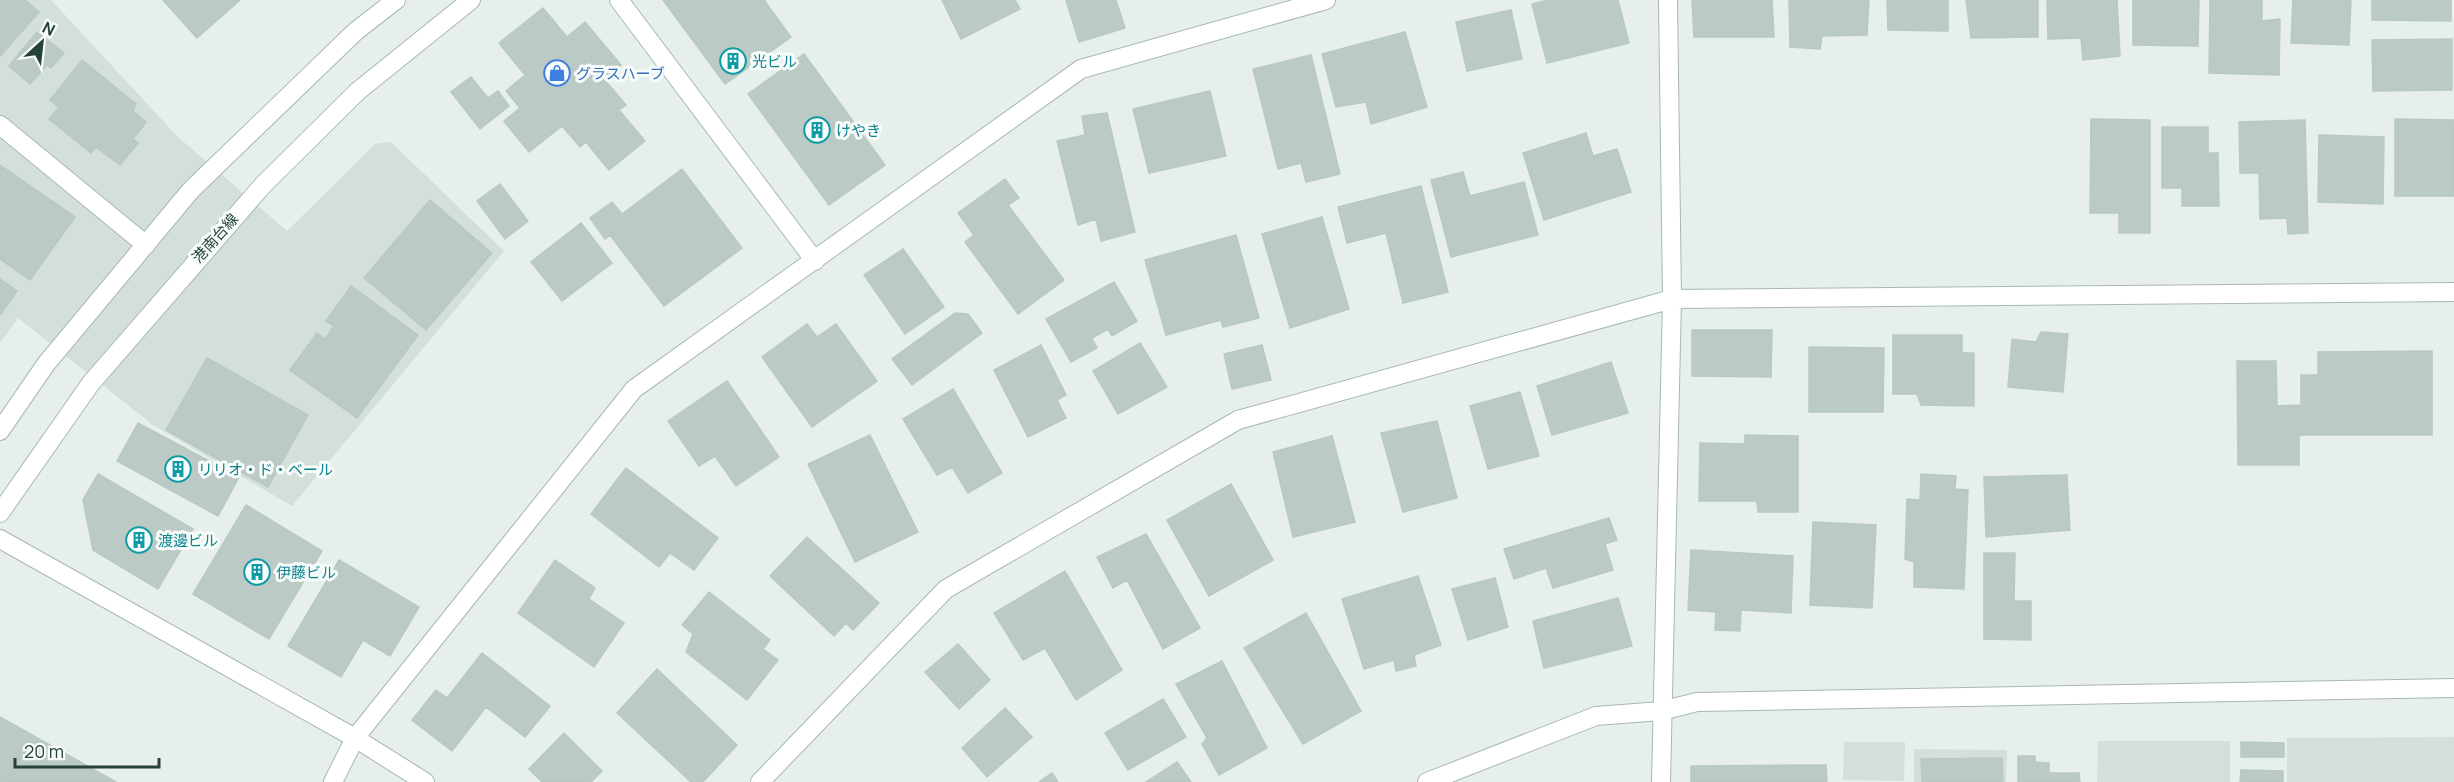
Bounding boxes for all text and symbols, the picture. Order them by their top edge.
north arrow [12,12,72,72]
text: N [39,16,59,41]
building icon: 光ビル [718,46,748,76]
place label: 光ビル [752,51,797,72]
shop icon: グラスハーブ [542,58,572,88]
place label: グラスハーブ [576,63,665,84]
building icon: けやき [802,115,832,145]
place label: けやき [836,120,881,141]
street label: 港南台線 [187,209,243,267]
building icon: リリオ・ド・ベール [163,454,193,484]
place label: リリオ・ド・ベール [198,459,333,480]
building icon: 渡邊ビル [124,525,154,555]
place label: 渡邊ビル [158,530,218,551]
building icon: 伊藤ビル [242,557,272,587]
place label: 伊藤ビル [276,562,336,583]
scale bar [15,731,159,769]
text: 20 m [24,739,64,763]

